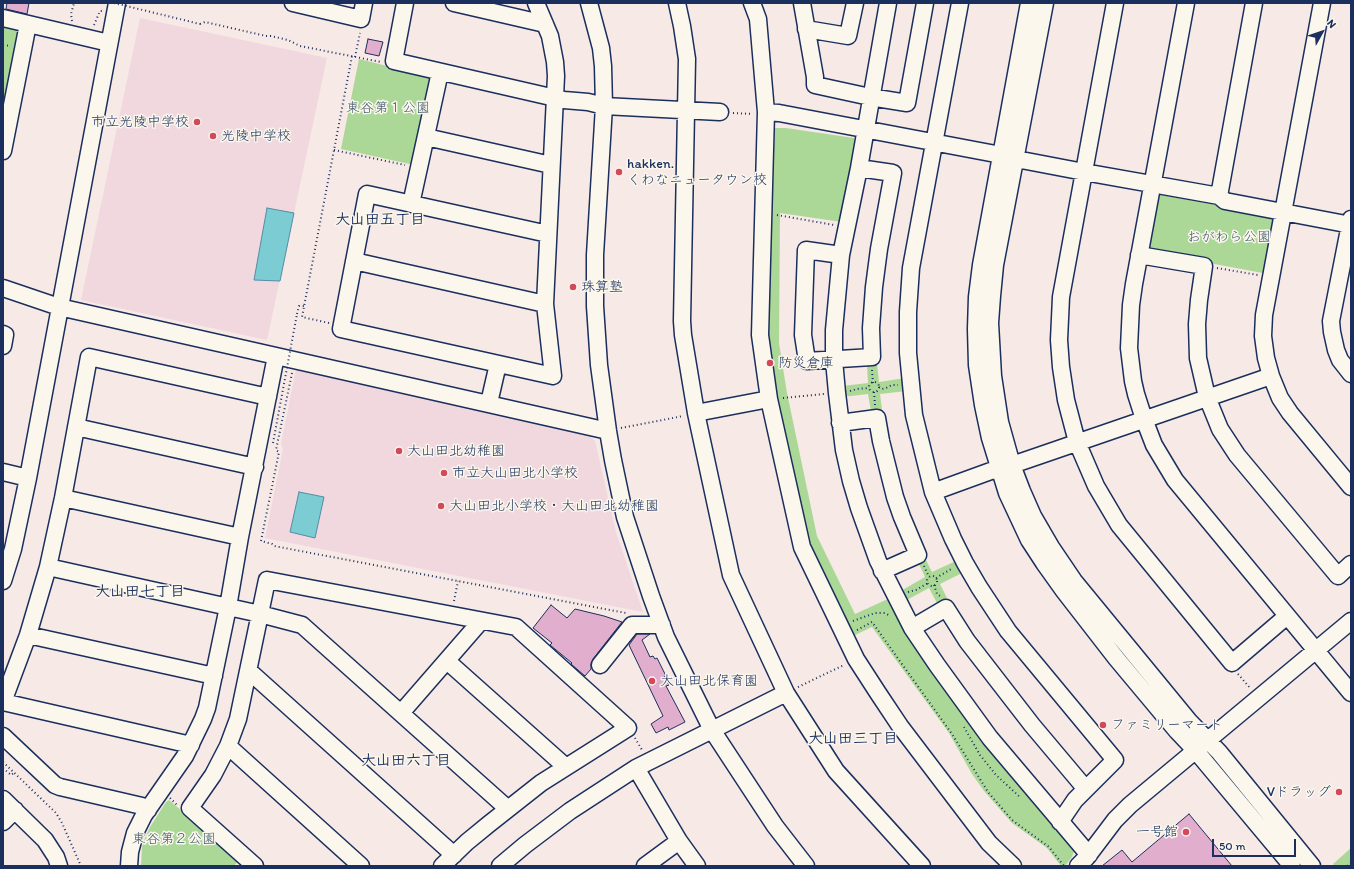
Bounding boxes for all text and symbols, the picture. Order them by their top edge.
north arrow [1302,12,1342,52]
text: N [1324,17,1339,31]
park label: 東谷第１公園 [346,100,430,116]
place label: 市立光陵中学校 [91,114,189,130]
marker: 市立光陵中学校 [192,117,202,127]
place label: 光陵中学校 [221,128,291,144]
marker: 光陵中学校 [208,131,218,141]
place label: hakken. くわなニュータウン校 [627,156,767,188]
marker: hakken. くわなニュータウン校 [614,167,624,177]
district label: 大山田五丁目 [335,211,425,229]
park label: おがわら公園 [1187,229,1271,245]
place label: 珠算塾 [581,279,623,295]
marker: 珠算塾 [568,282,578,292]
place label: 防災倉庫 [778,355,834,371]
marker: 防災倉庫 [765,358,775,368]
place label: 大山田北幼稚園 [407,443,505,459]
marker: 大山田北幼稚園 [394,446,404,456]
place label: 市立大山田北小学校 [452,465,578,481]
marker: 市立大山田北小学校 [439,468,449,478]
place label: 大山田北小学校・大山田北幼稚園 [449,498,659,514]
marker: 大山田北小学校・大山田北幼稚園 [436,501,446,511]
district label: 大山田七丁目 [95,583,185,601]
place label: 大山田北保育園 [660,673,758,689]
marker: 大山田北保育園 [647,676,657,686]
place label: ファミリーマート [1111,717,1223,733]
marker: ファミリーマート [1098,720,1108,730]
district label: 大山田三丁目 [808,730,898,748]
district label: 大山田六丁目 [361,752,451,770]
place label: Vドラッグ [1267,784,1331,800]
marker: Vドラッグ [1334,787,1344,797]
place label: 一号館 [1136,824,1178,840]
marker: 一号館 [1181,827,1191,837]
park label: 東谷第２公園 [132,831,216,847]
scale bar [1214,831,1298,857]
text: 50 m [1219,839,1245,853]

